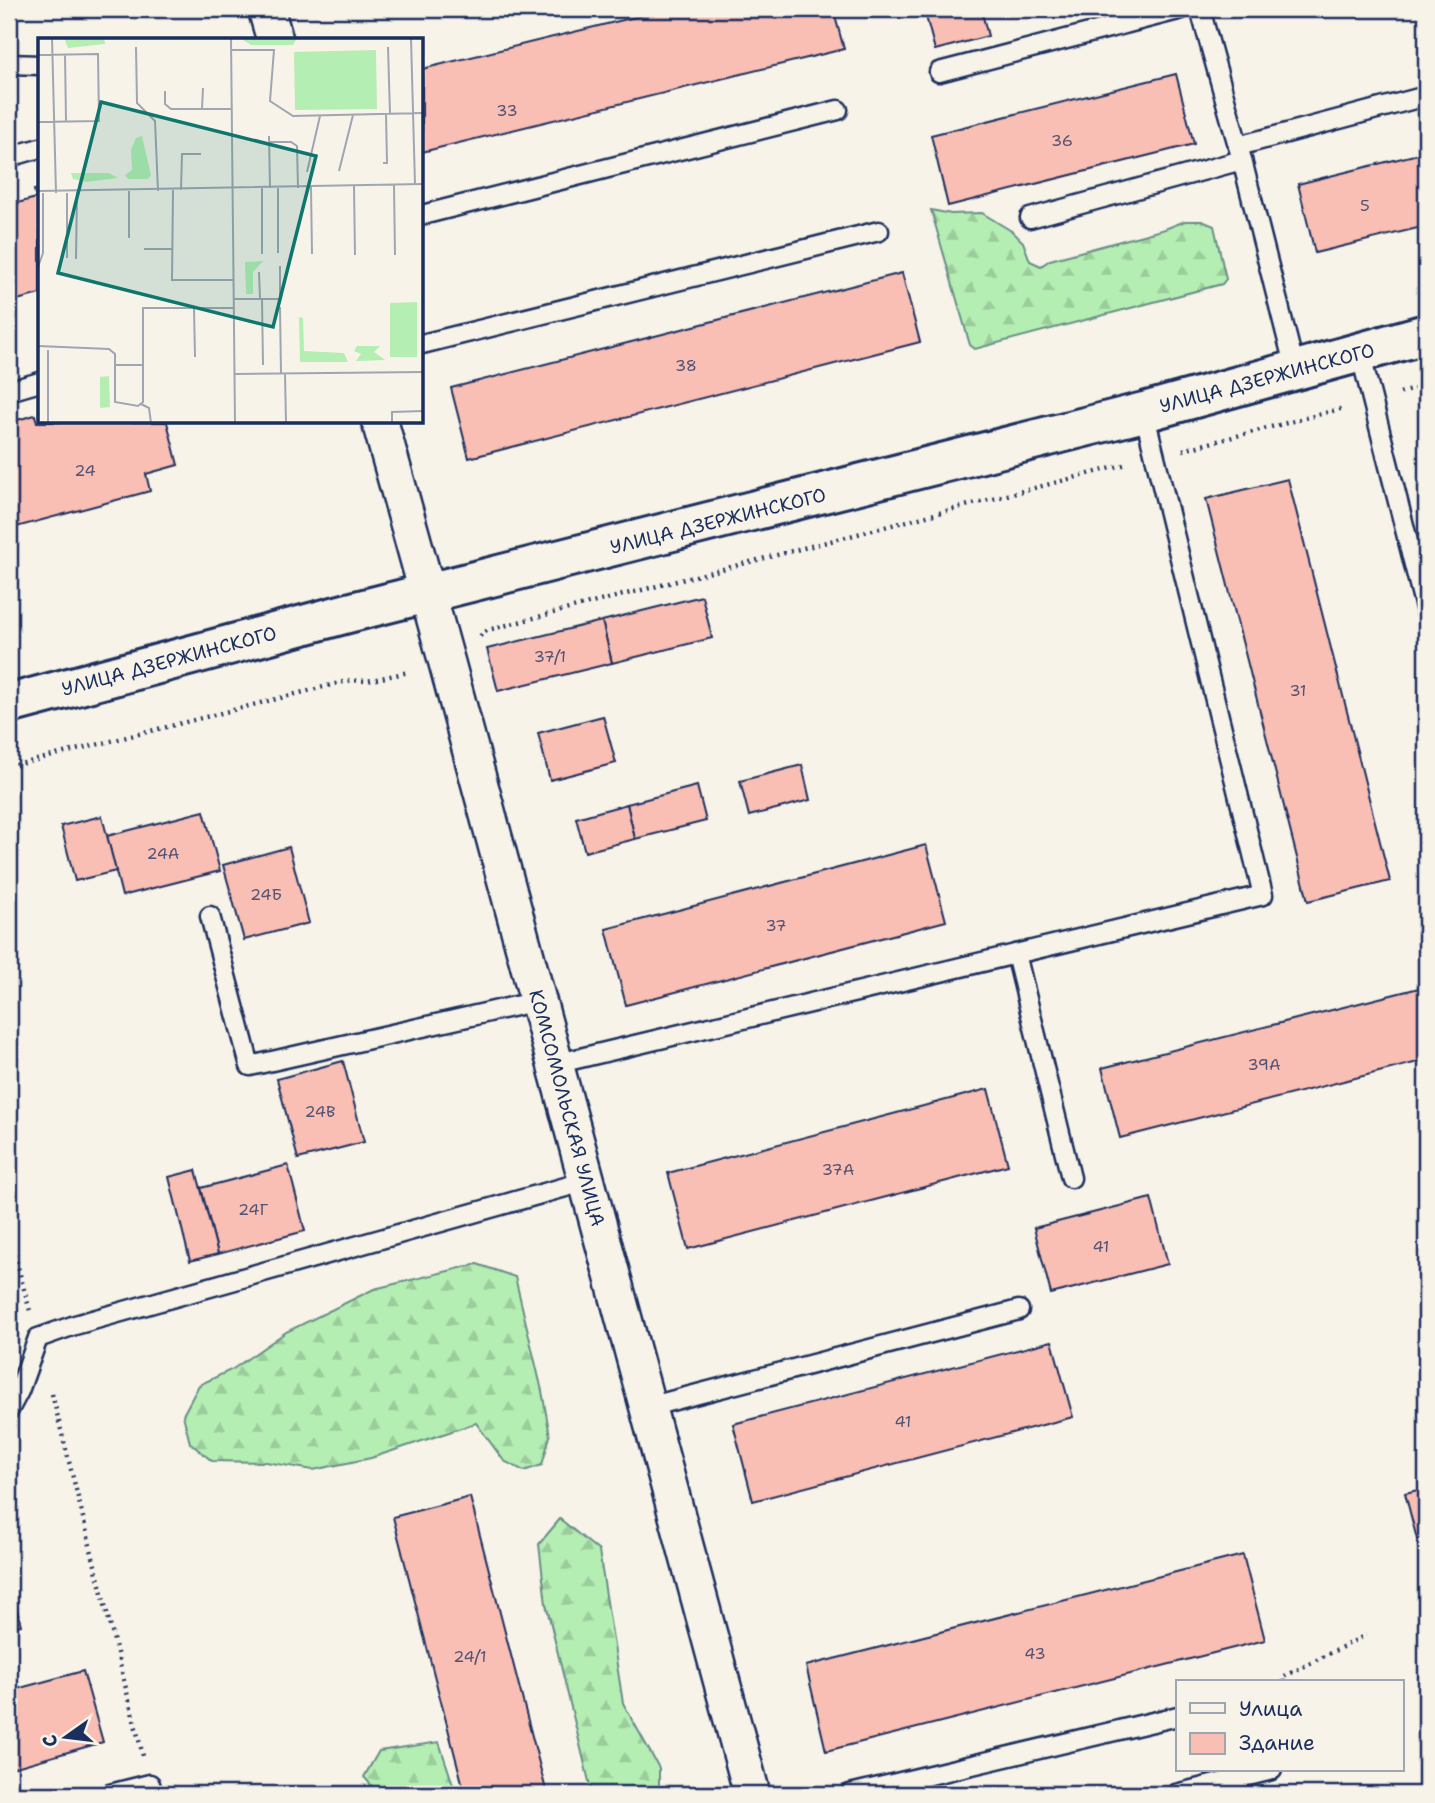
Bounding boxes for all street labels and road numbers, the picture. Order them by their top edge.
street label: УЛИЦА ДЗЕРЖИНСКОГО [1157,337,1377,419]
street label: УЛИЦА ДЗЕРЖИНСКОГО [607,482,829,560]
street label: УЛИЦА ДЗЕРЖИНСКОГО [59,620,279,702]
street label: КОМСОМОЛЬСКАЯ УЛИЦА [523,987,611,1229]

